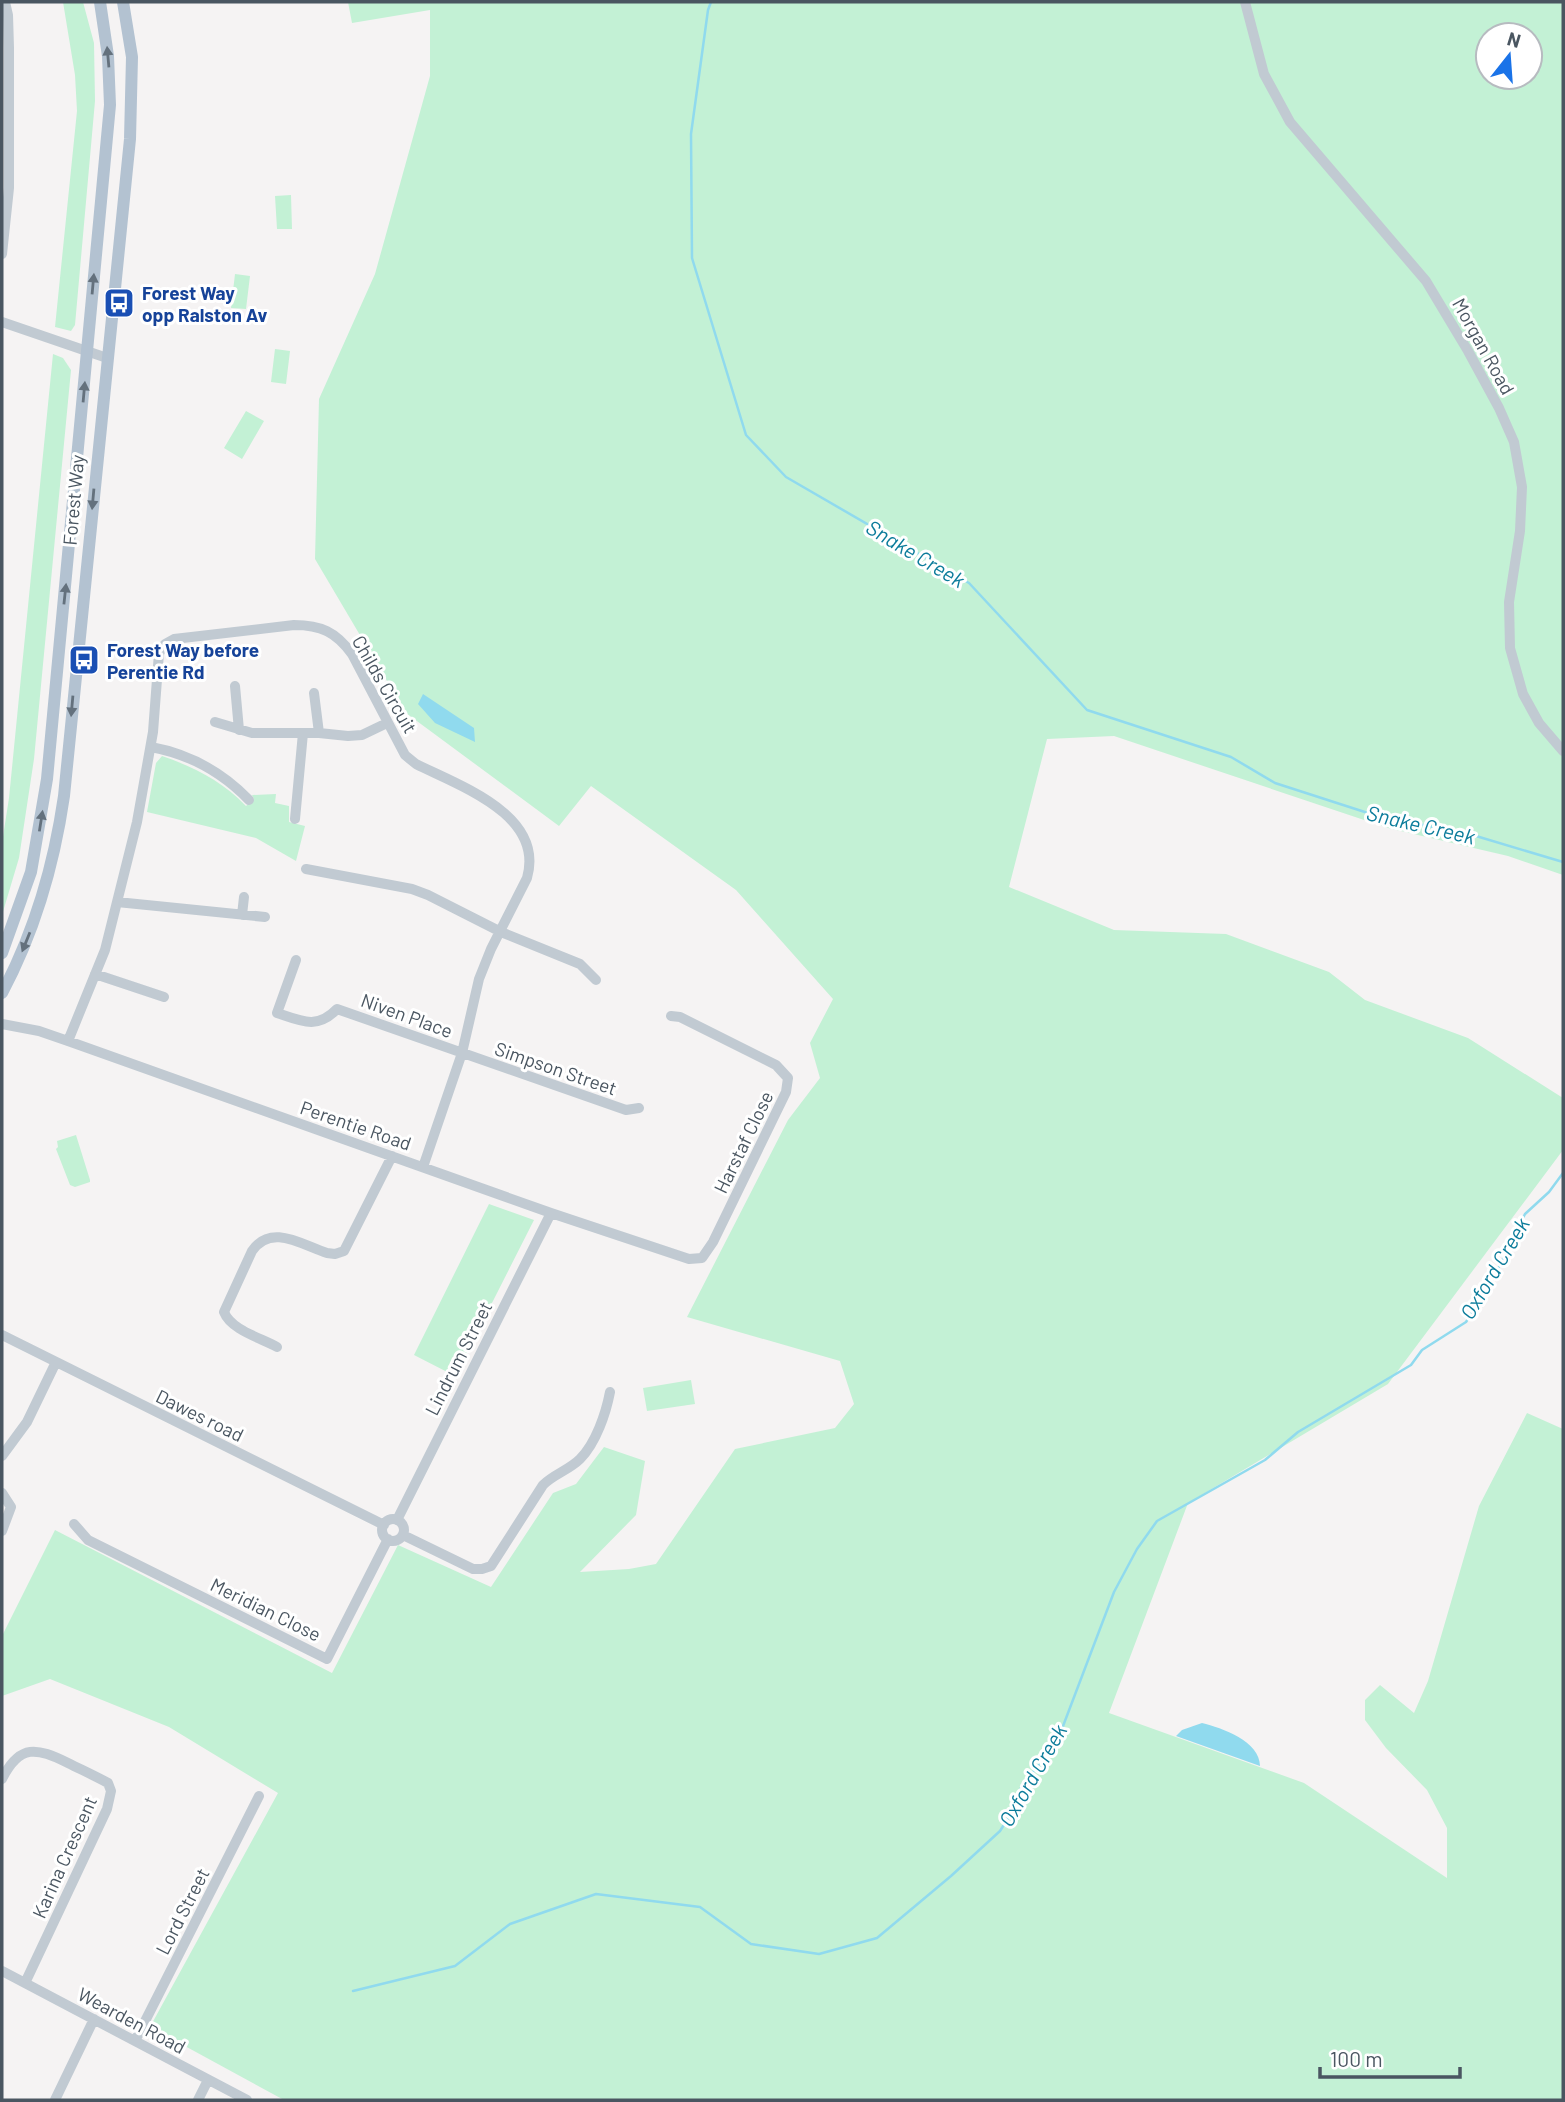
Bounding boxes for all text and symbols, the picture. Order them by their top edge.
north arrow [1474,21,1544,91]
text: N [1505,26,1524,52]
one-way arrow [102,46,113,68]
one-way arrow [88,273,99,295]
place label: Forest Way opp Ralston Av [142,281,267,326]
bus stop icon: Forest Way opp Ralston Av [102,286,136,320]
street label: Morgan Road [1448,294,1520,398]
one-way arrow [79,381,90,403]
street label: Forest Way [58,453,88,546]
one-way arrow [87,488,98,510]
water label: Snake Creek [862,514,970,593]
one-way arrow [60,583,71,605]
street label: Childs Circuit [348,631,422,737]
place label: Forest Way before Perentie Rd [107,638,259,683]
bus stop icon: Forest Way before Perentie Rd [67,643,101,677]
one-way arrow [67,695,78,717]
water label: Snake Creek [1364,799,1478,849]
one-way arrow [36,809,47,831]
one-way arrow [20,932,31,953]
street label: Niven Place [358,988,456,1042]
street label: Simpson Street [492,1036,620,1100]
street label: Harstaf Close [708,1087,778,1197]
street label: Perentie Road [297,1095,415,1155]
water label: Oxford Creek [1454,1212,1534,1323]
street label: Lindrum Street [419,1297,497,1419]
street label: Dawes road [152,1384,248,1446]
street label: Meridian Close [207,1572,325,1646]
water label: Oxford Creek [993,1719,1072,1831]
street label: Karina Crescent [27,1792,101,1922]
street label: Lord Street [150,1864,214,1958]
street label: Wearden Road [74,1982,190,2058]
scale bar [1320,2036,1460,2080]
text: 100 m [1330,2046,1383,2071]

